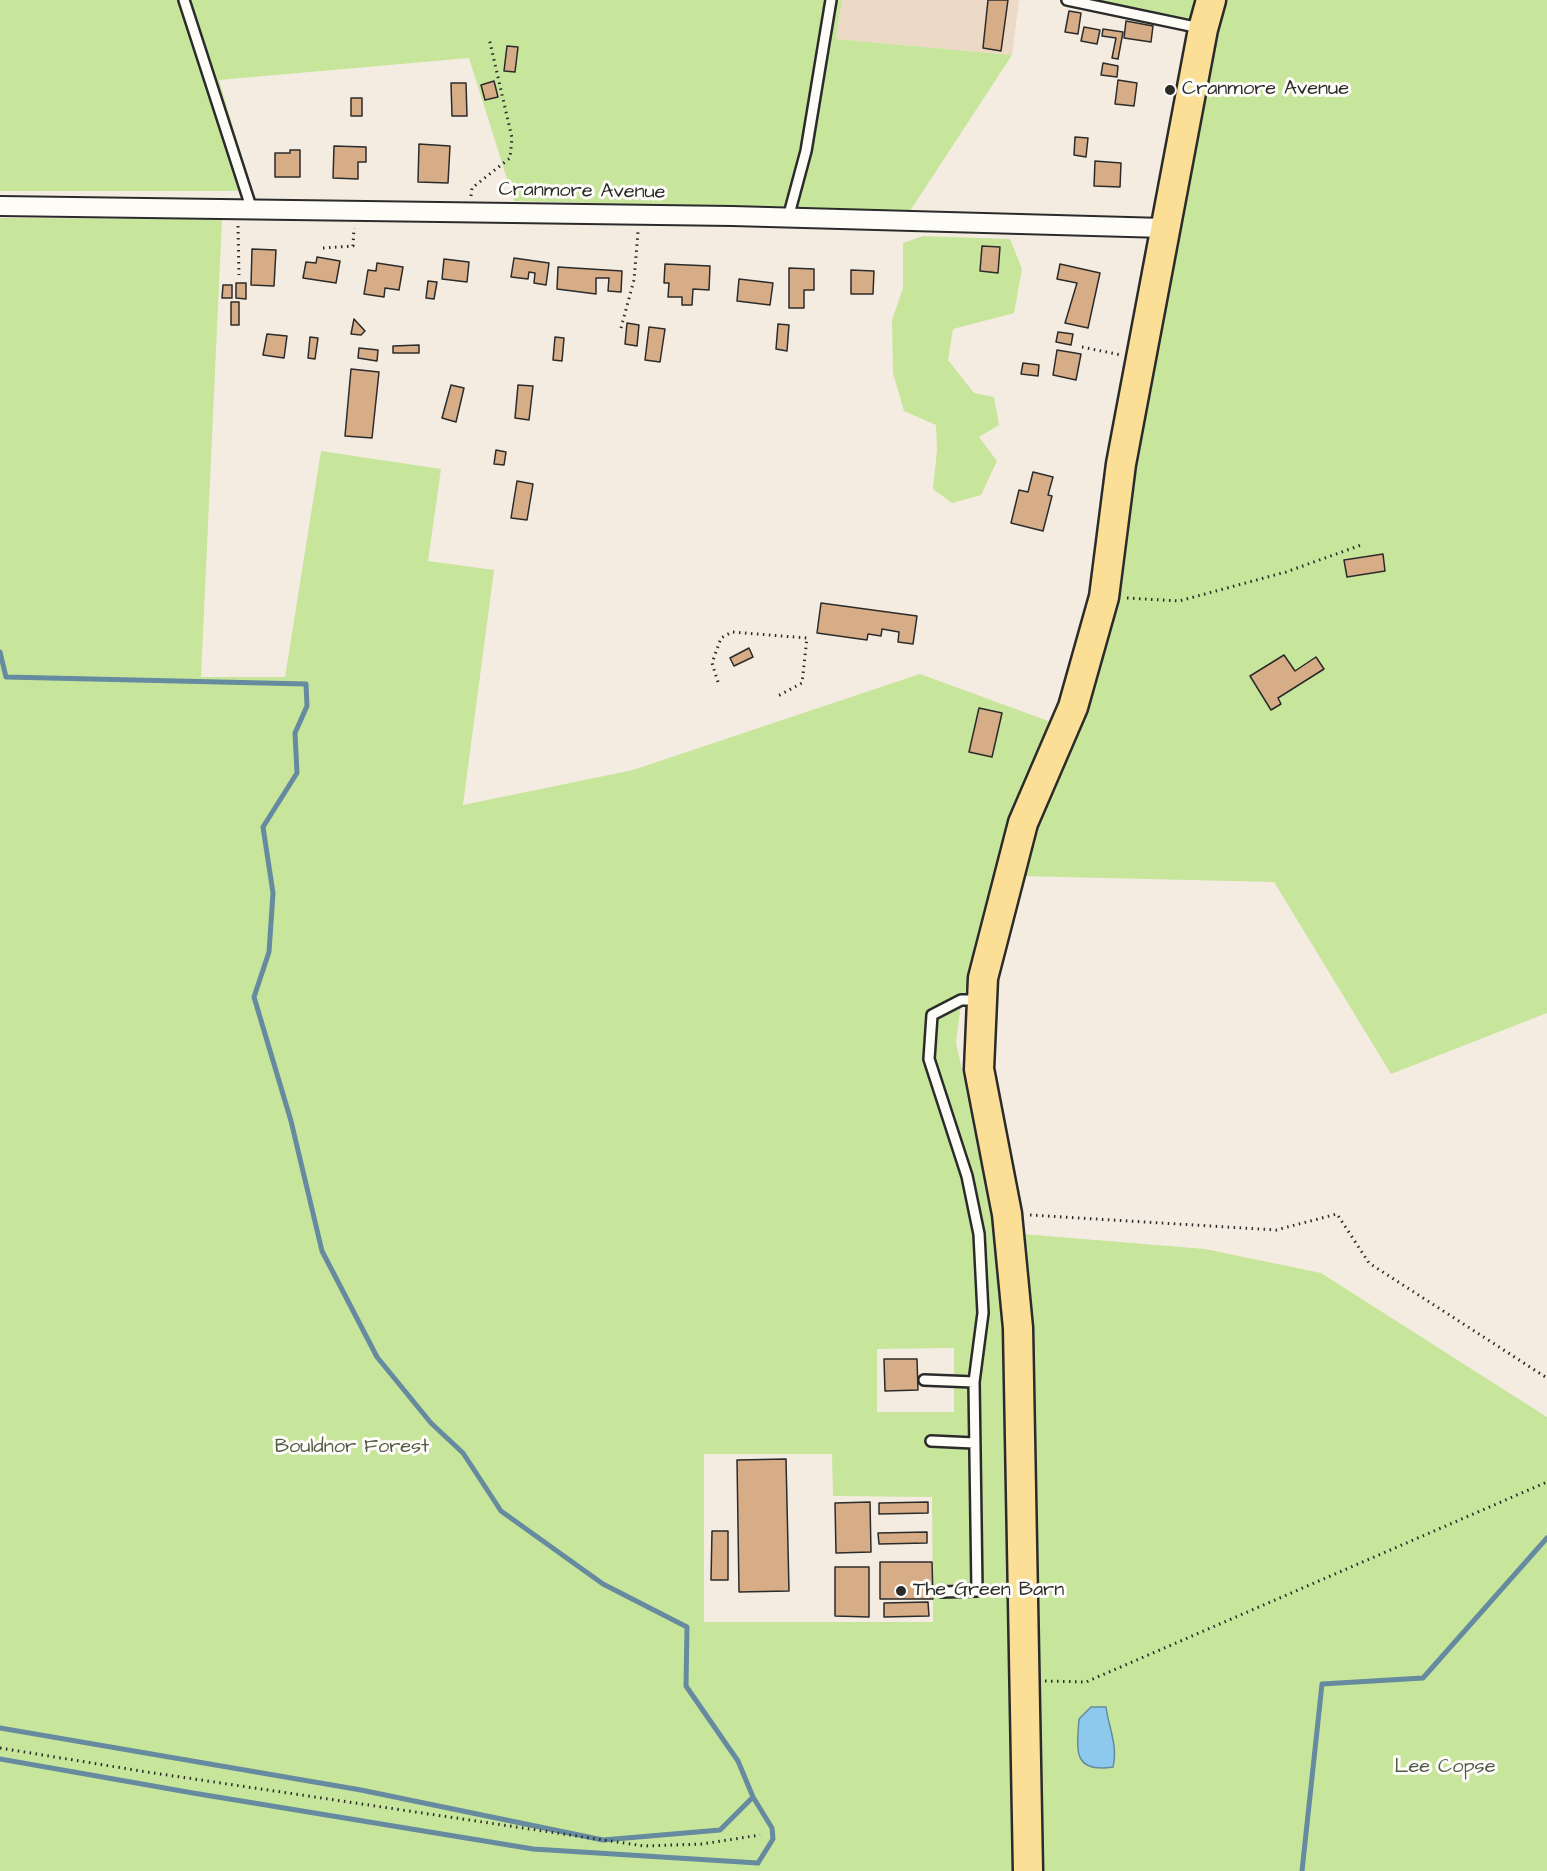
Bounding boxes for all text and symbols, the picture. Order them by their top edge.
place label: Cranmore Avenue [1182,78,1349,102]
marker: Cranmore Avenue [1163,83,1177,97]
street label: Cranmore Avenue [498,179,666,205]
park label: Bouldnor Forest [275,1436,429,1460]
place label: The Green Barn [913,1579,1064,1603]
marker: The Green Barn [894,1584,908,1598]
park label: Lee Copse [1395,1756,1495,1780]

